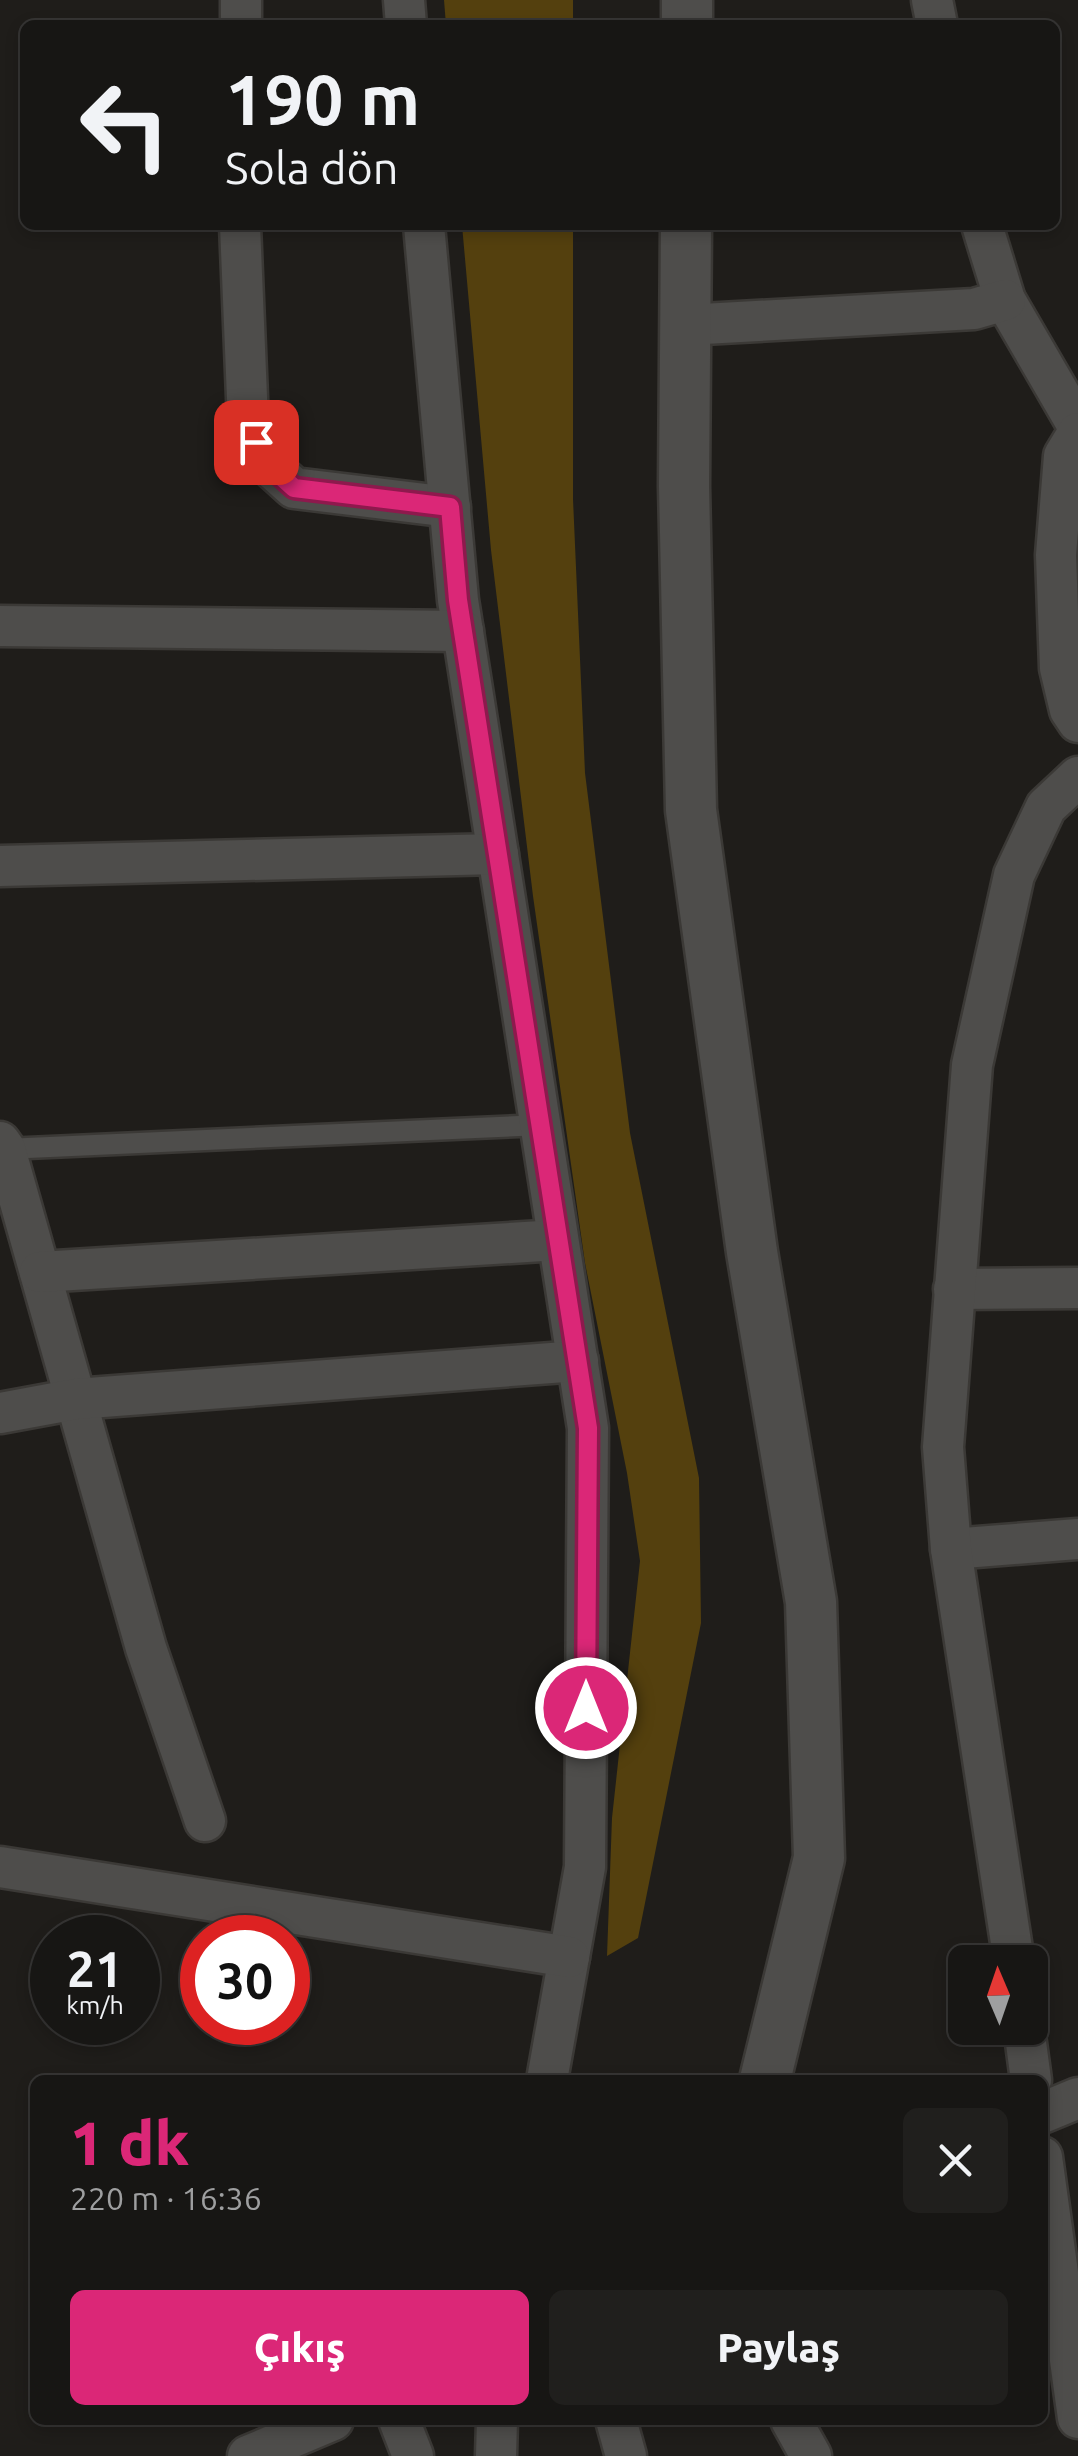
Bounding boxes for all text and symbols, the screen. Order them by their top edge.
icon: left [60,60,190,190]
text: 190 m [225,60,420,138]
text: Sola dön [225,142,399,193]
pin [214,400,299,485]
icon: arrive [229,415,284,470]
position arrow [534,1656,638,1760]
speed limit sign: 30 [180,1915,310,2045]
text: 21 [67,1940,123,1996]
north arrow [948,1945,1048,2045]
map controls [948,1945,1048,2045]
text: km/h [66,1991,124,2019]
button: close [903,2108,1008,2213]
text: 1 dk [70,2109,189,2176]
text: 220 m · 16:36 [70,2180,262,2216]
button: Çıkış [70,2290,529,2405]
button: Paylaş [549,2290,1008,2405]

